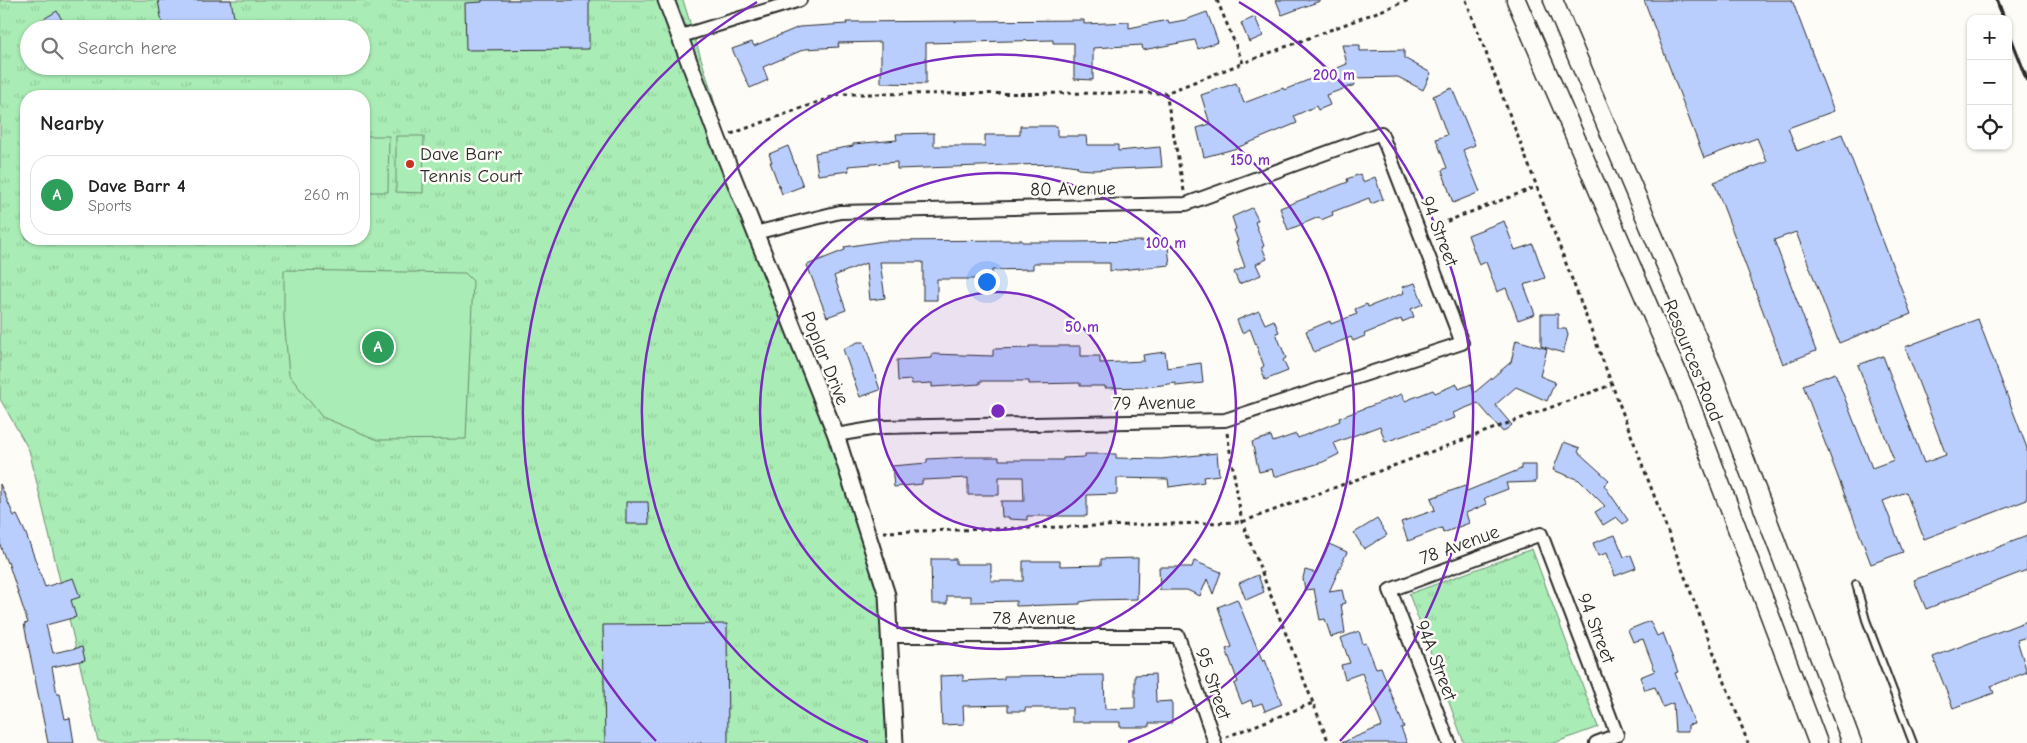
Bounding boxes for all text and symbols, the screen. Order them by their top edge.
map controls [1967,15,2012,150]
button: + [1967,15,2012,60]
search box [20,20,370,75]
icon: search [38,34,66,62]
text: Search here [78,37,177,59]
button: − [1967,60,2012,105]
text: 200 m [1313,66,1355,84]
button: locate [1967,105,2012,150]
text: Nearby [40,111,104,135]
place label: Dave Barr Tennis Court [420,143,522,187]
text: 150 m [1230,151,1270,169]
marker: Dave Barr Tennis Court [404,158,416,170]
text: Dave Barr 4 [88,175,186,197]
street label: 80 Avenue [1030,177,1116,201]
text: A [53,186,61,204]
text: 260 m [304,186,349,204]
street label: 94 Street [1416,193,1463,270]
text: Sports [88,197,131,215]
text: 100 m [1146,234,1186,252]
your location [974,269,1000,295]
street label: Resources Road [1659,296,1727,424]
street label: Poplar Drive [796,308,854,408]
text: 50 m [1065,318,1099,336]
pin: A [362,328,394,366]
street label: 79 Avenue [1112,391,1196,415]
centre of rings [989,402,1007,420]
street label: 78 Avenue [1417,520,1502,569]
street label: 94 Street [1573,590,1620,667]
street label: 78 Avenue [993,607,1075,629]
street label: 94A Street [1411,617,1462,704]
street label: 95 Street [1191,645,1236,723]

